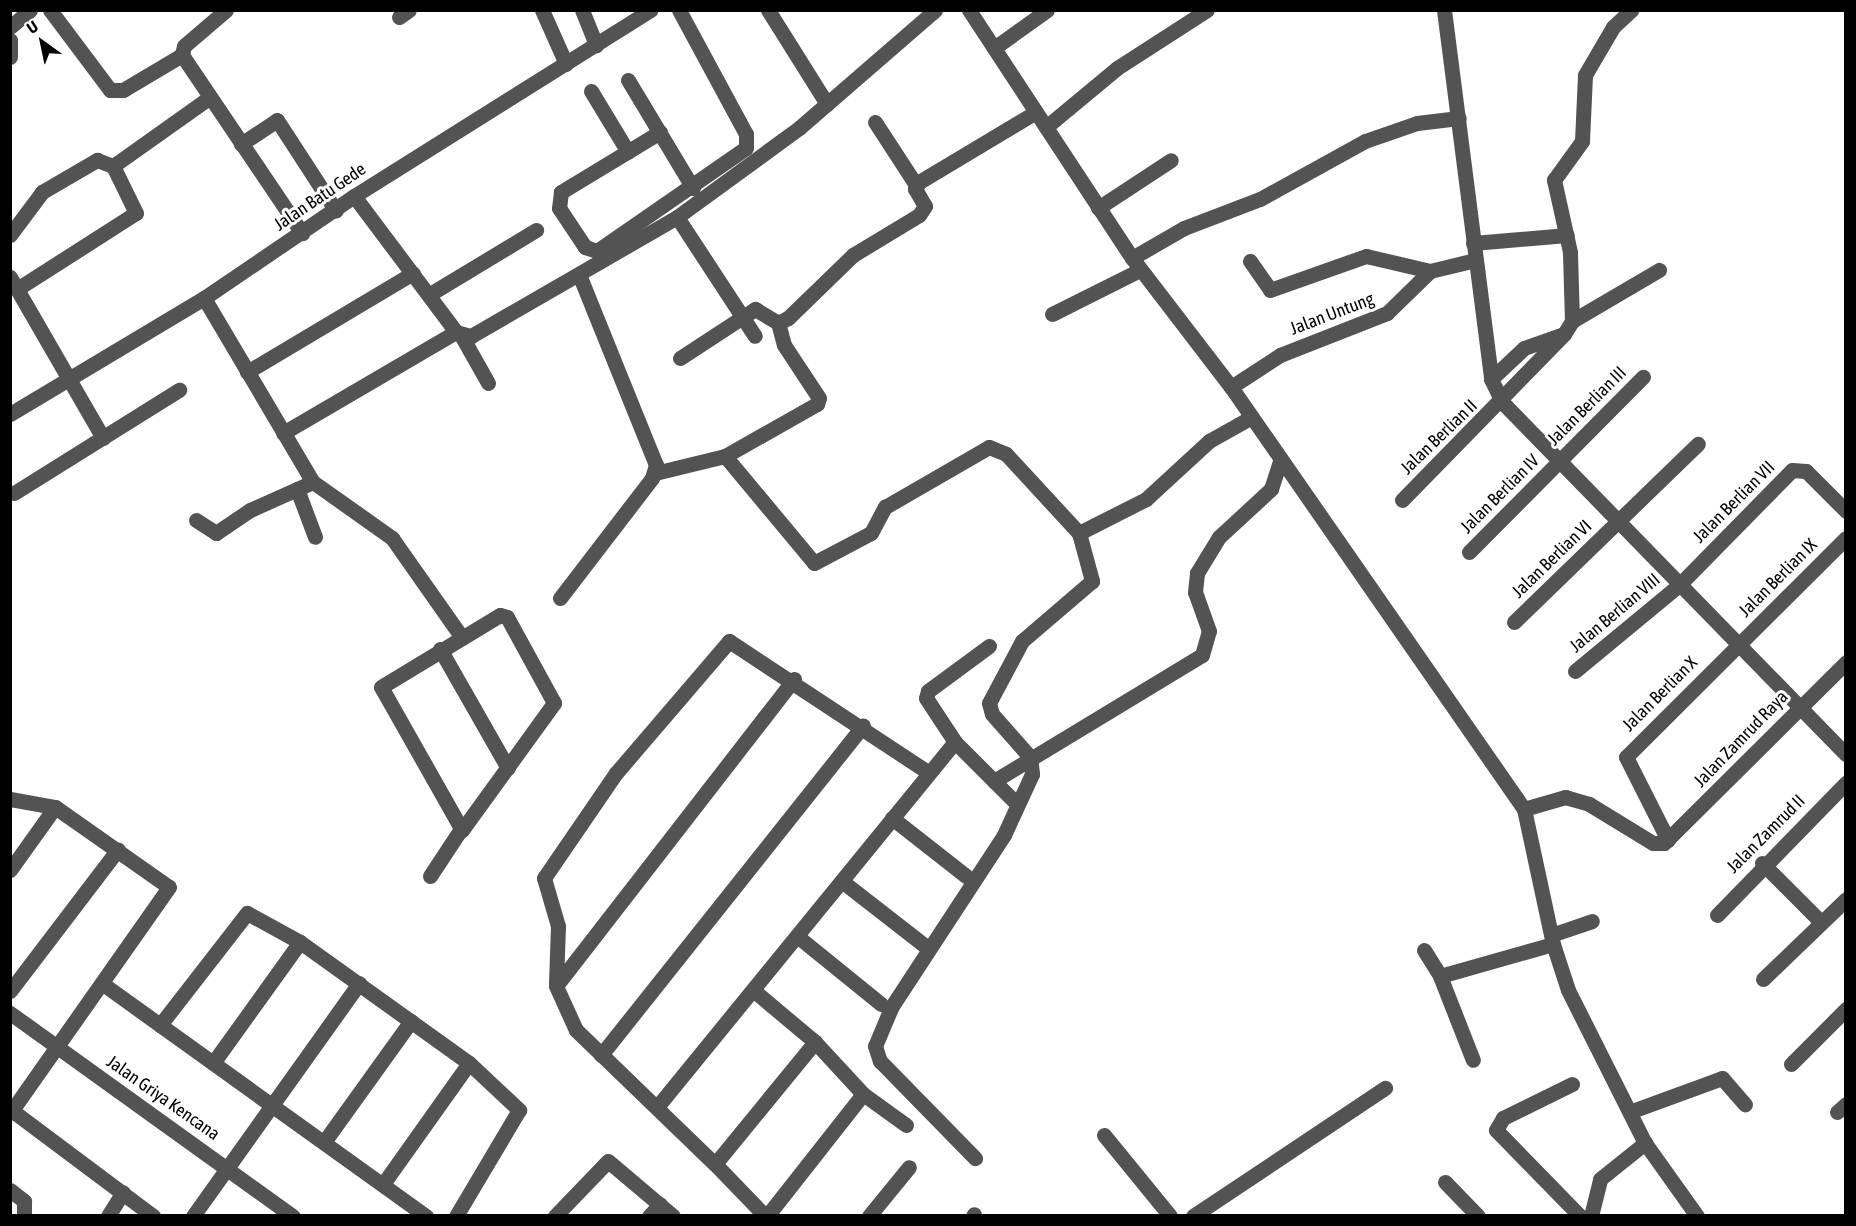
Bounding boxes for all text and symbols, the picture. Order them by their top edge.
north arrow [12,12,72,72]
text: U [23,17,41,37]
street label: Jalan Batu Gede [270,158,370,236]
street label: Jalan Untung [1287,288,1377,340]
street label: Jalan Berlian III [1543,362,1631,450]
street label: Jalan Berlian II [1396,395,1482,479]
street label: Jalan Berlian IV [1456,450,1544,538]
street label: Jalan Berlian VII [1689,457,1779,547]
street label: Jalan Berlian VI [1508,516,1596,602]
street label: Jalan Berlian IX [1734,534,1822,622]
street label: Jalan Berlian VIII [1565,569,1665,657]
street label: Jalan Berlian X [1618,652,1702,736]
street label: Jalan Zamrud Raya [1690,686,1792,792]
street label: Jalan Zamrud II [1722,790,1810,878]
street label: Jalan Griya Kencana [102,1051,224,1145]

